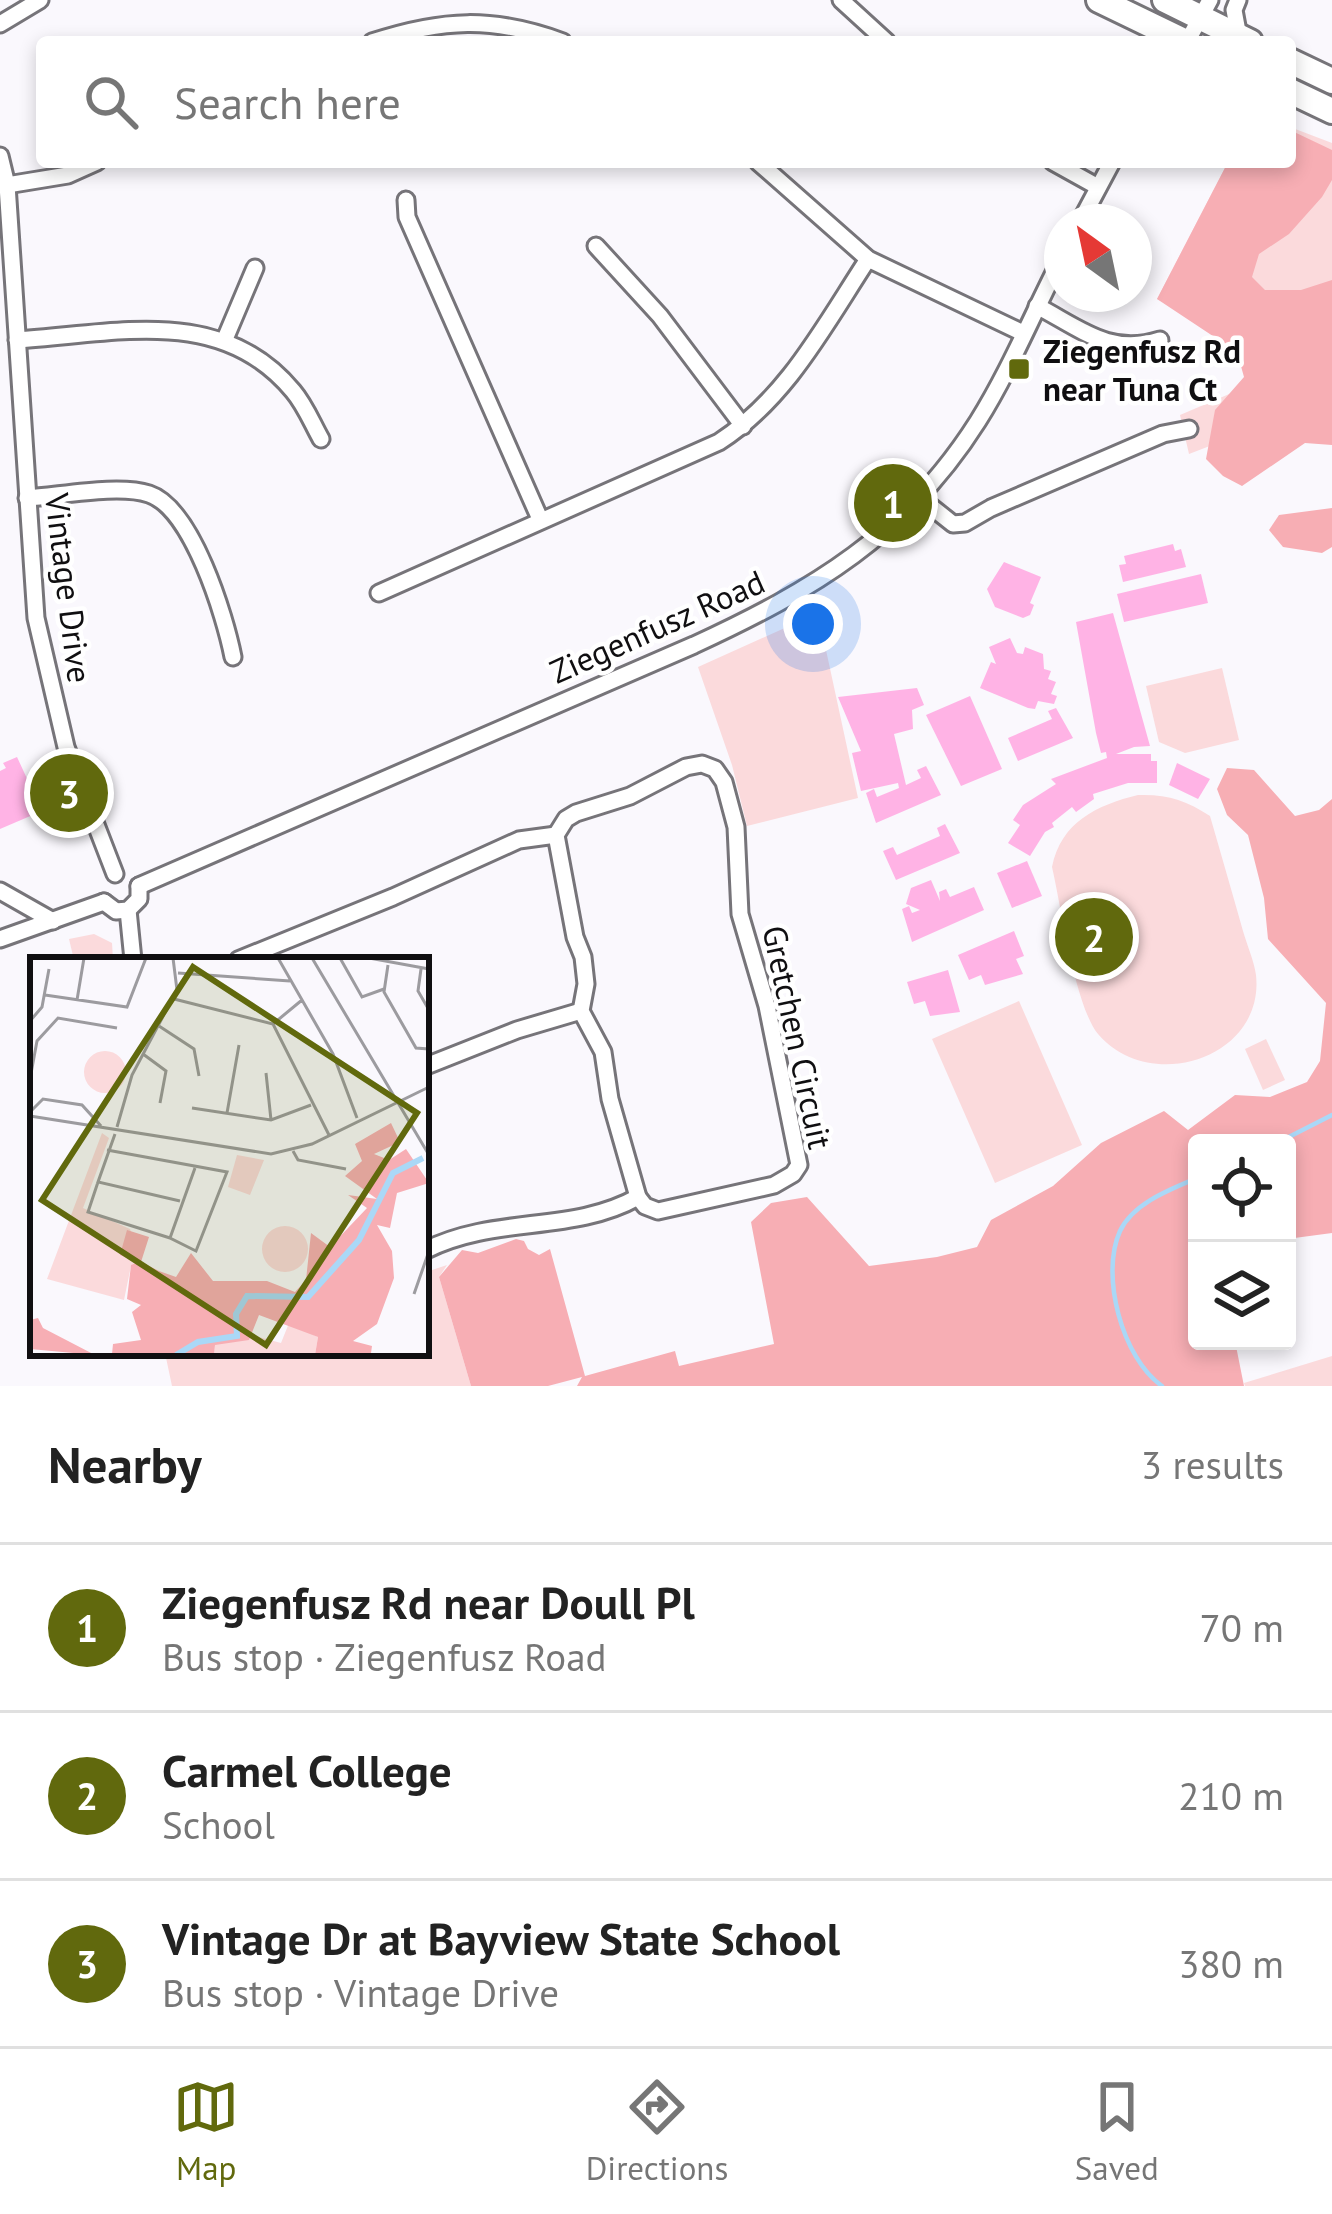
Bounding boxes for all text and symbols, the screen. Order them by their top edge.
search box [36,36,1296,168]
icon: search [78,69,144,135]
text: Search here [174,73,401,131]
north arrow [1044,204,1152,312]
place label: Ziegenfusz Rd near Tuna Ct [1043,329,1241,410]
marker: Ziegenfusz Rd near Tuna Ct [1006,356,1032,382]
pin: 1 [854,458,932,548]
street label: Vintage Drive [36,490,102,685]
street label: Ziegenfusz Road [543,560,771,692]
your location [783,594,843,654]
pin: 3 [30,748,108,838]
pin: 2 [1055,892,1133,982]
street label: Gretchen Circuit [753,921,843,1153]
inset map [30,957,429,1356]
map controls [1188,1134,1296,1350]
button: locate [1188,1134,1296,1242]
button: layers [1188,1242,1296,1350]
text: Nearby [48,1431,202,1497]
text: 3 results [1141,1439,1284,1490]
text: Ziegenfusz Rd near Doull Pl [162,1573,695,1631]
text: 1 [76,1602,98,1653]
text: 70 m [1199,1602,1284,1653]
text: Bus stop · Ziegenfusz Road [162,1631,607,1682]
text: Carmel College [162,1741,452,1799]
text: 2 [76,1770,98,1821]
text: 210 m [1178,1770,1284,1821]
text: School [162,1799,275,1850]
text: Vintage Dr at Bayview State School [162,1909,840,1967]
text: 3 [76,1938,98,1989]
text: 380 m [1178,1938,1284,1989]
text: Bus stop · Vintage Drive [162,1967,559,2018]
tab: Map [173,2074,239,2189]
tab: Directions [586,2074,728,2189]
tab: Saved [1075,2074,1159,2189]

